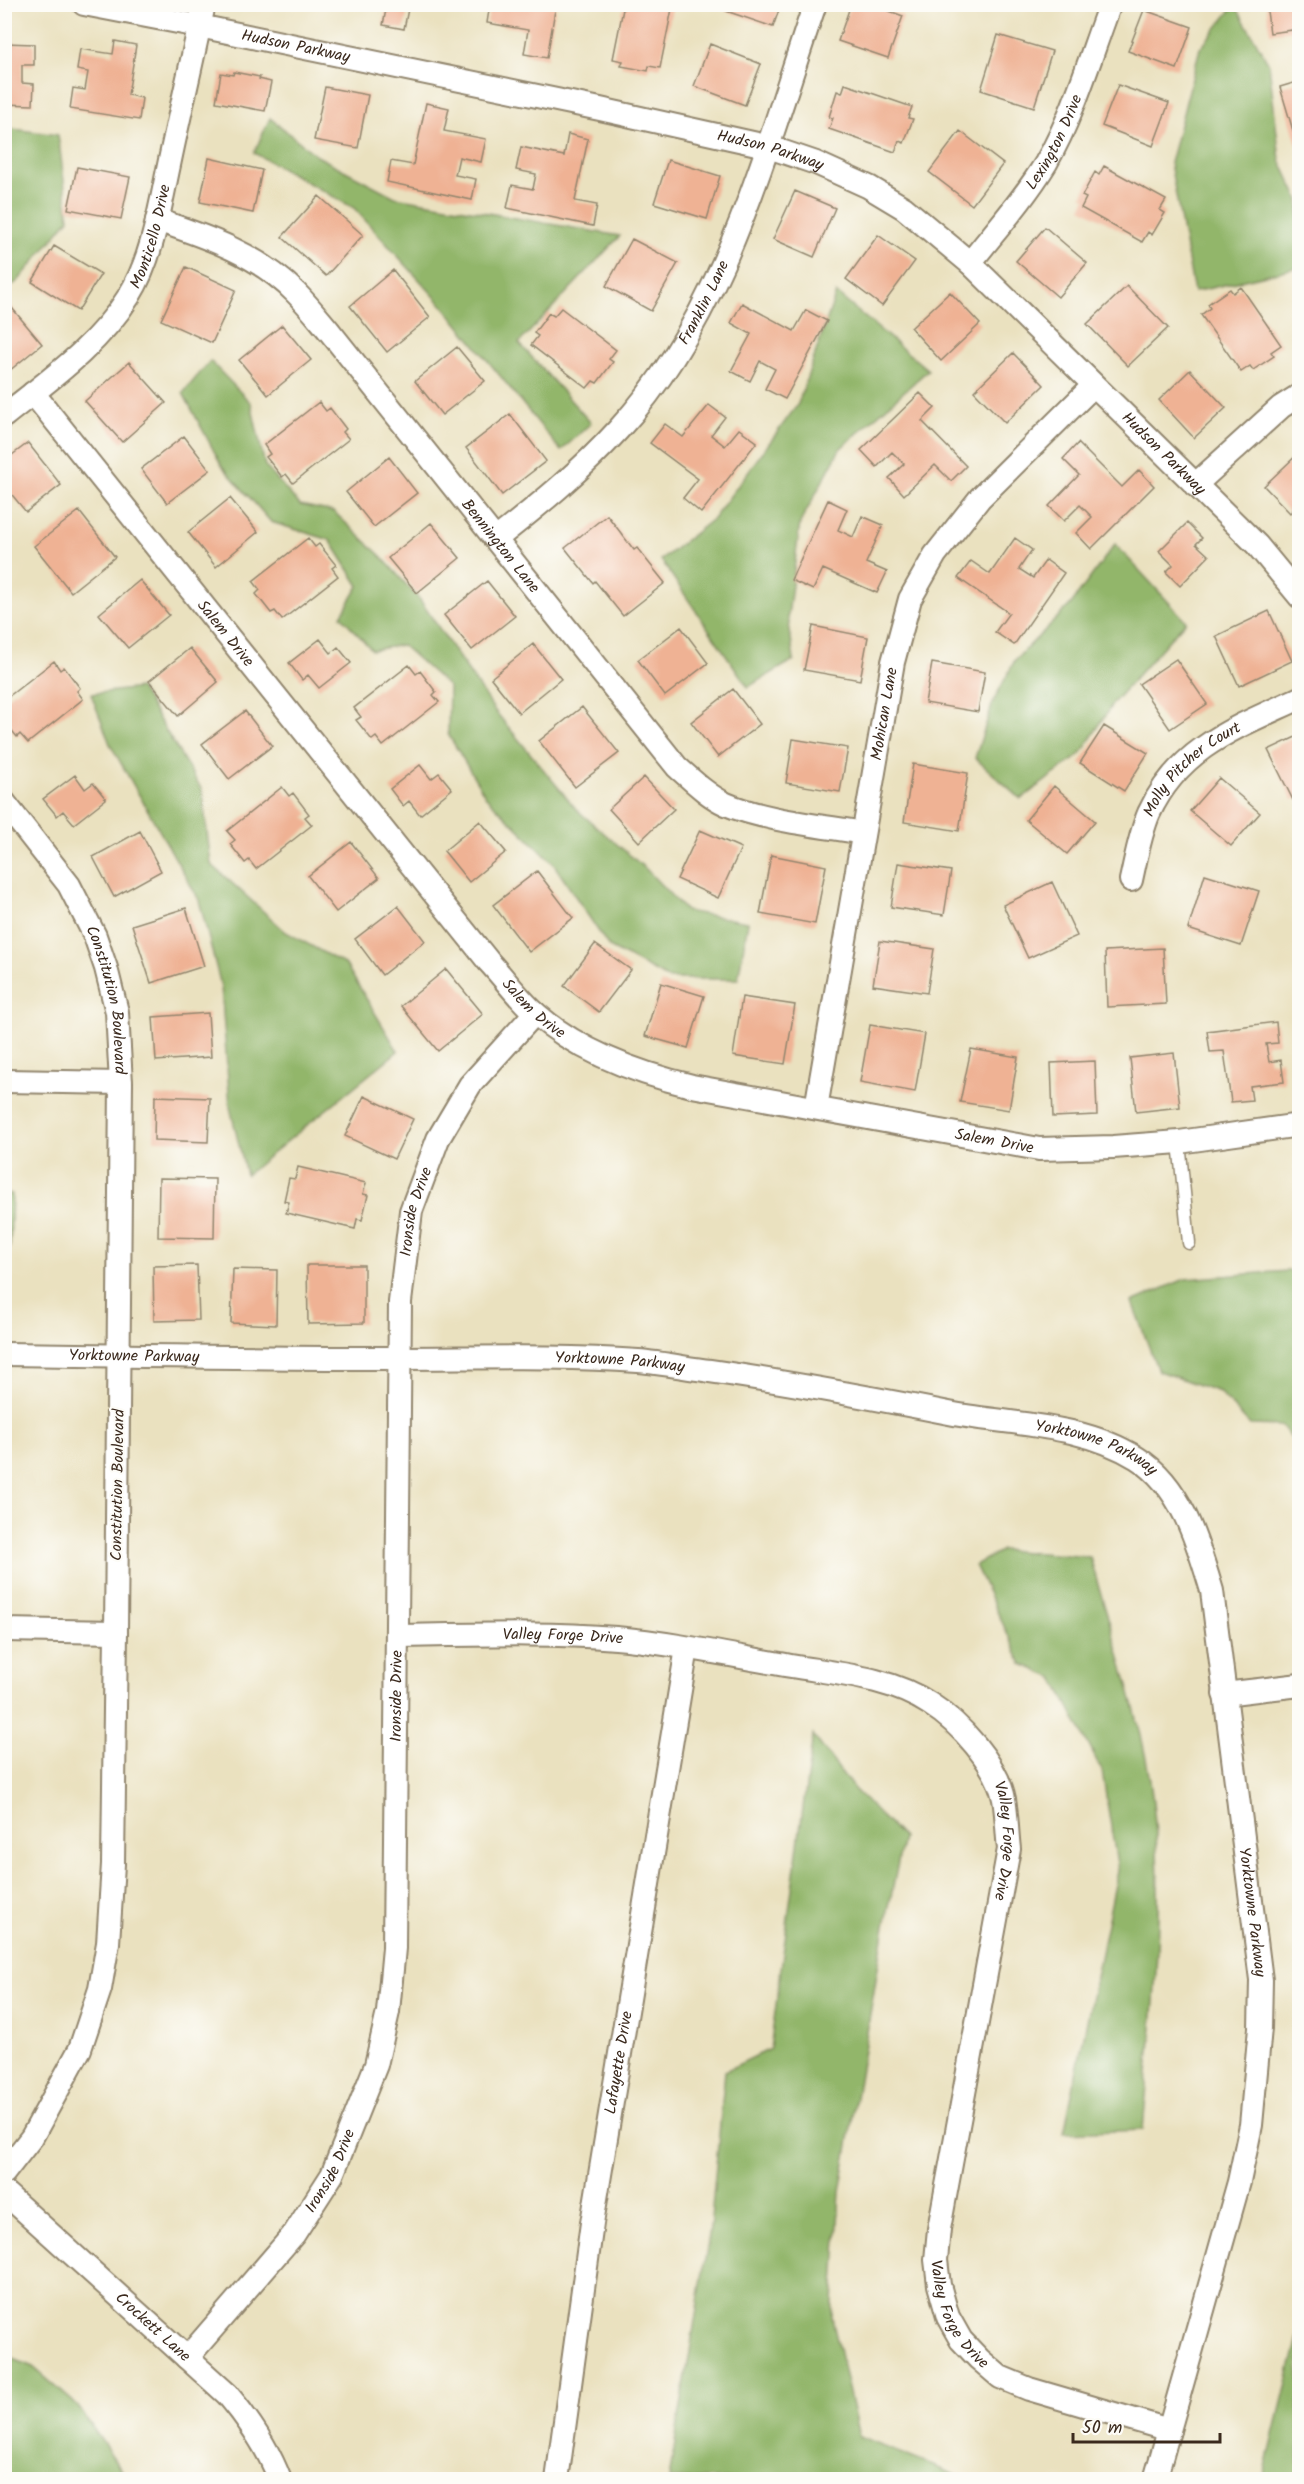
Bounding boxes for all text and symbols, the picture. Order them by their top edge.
street label: Hudson Parkway [239,23,353,70]
street label: Lexington Drive [1019,91,1089,195]
street label: Hudson Parkway [715,123,829,178]
street label: Monticello Drive [123,182,177,293]
street label: Franklin Lane [672,256,736,350]
street label: Hudson Parkway [1116,406,1212,501]
street label: Bennington Lane [455,493,546,599]
street label: Salem Drive [191,594,260,672]
street label: Mohican Lane [864,665,904,762]
street label: Molly Pitcher Court [1136,715,1246,821]
street label: Constitution Boulevard [79,921,133,1076]
street label: Salem Drive [496,973,571,1045]
street label: Salem Drive [953,1121,1036,1160]
street label: Ironside Drive [393,1163,439,1258]
street label: Yorktowne Parkway [69,1342,200,1369]
street label: Yorktowne Parkway [555,1345,687,1380]
street label: Constitution Boulevard [104,1408,132,1561]
street label: Yorktowne Parkway [1033,1413,1164,1482]
street label: Valley Forge Drive [503,1622,624,1651]
street label: Ironside Drive [383,1650,409,1742]
street label: Valley Forge Drive [987,1777,1022,1903]
street label: Yorktowne Parkway [1232,1846,1273,1979]
street label: Lafayette Drive [598,2009,639,2116]
street label: Ironside Drive [298,2125,362,2218]
street label: Valley Forge Drive [924,2259,995,2375]
street label: Crockett Lane [109,2286,196,2368]
scale bar [1073,2406,1220,2444]
text: 50 m [1082,2414,1122,2443]

